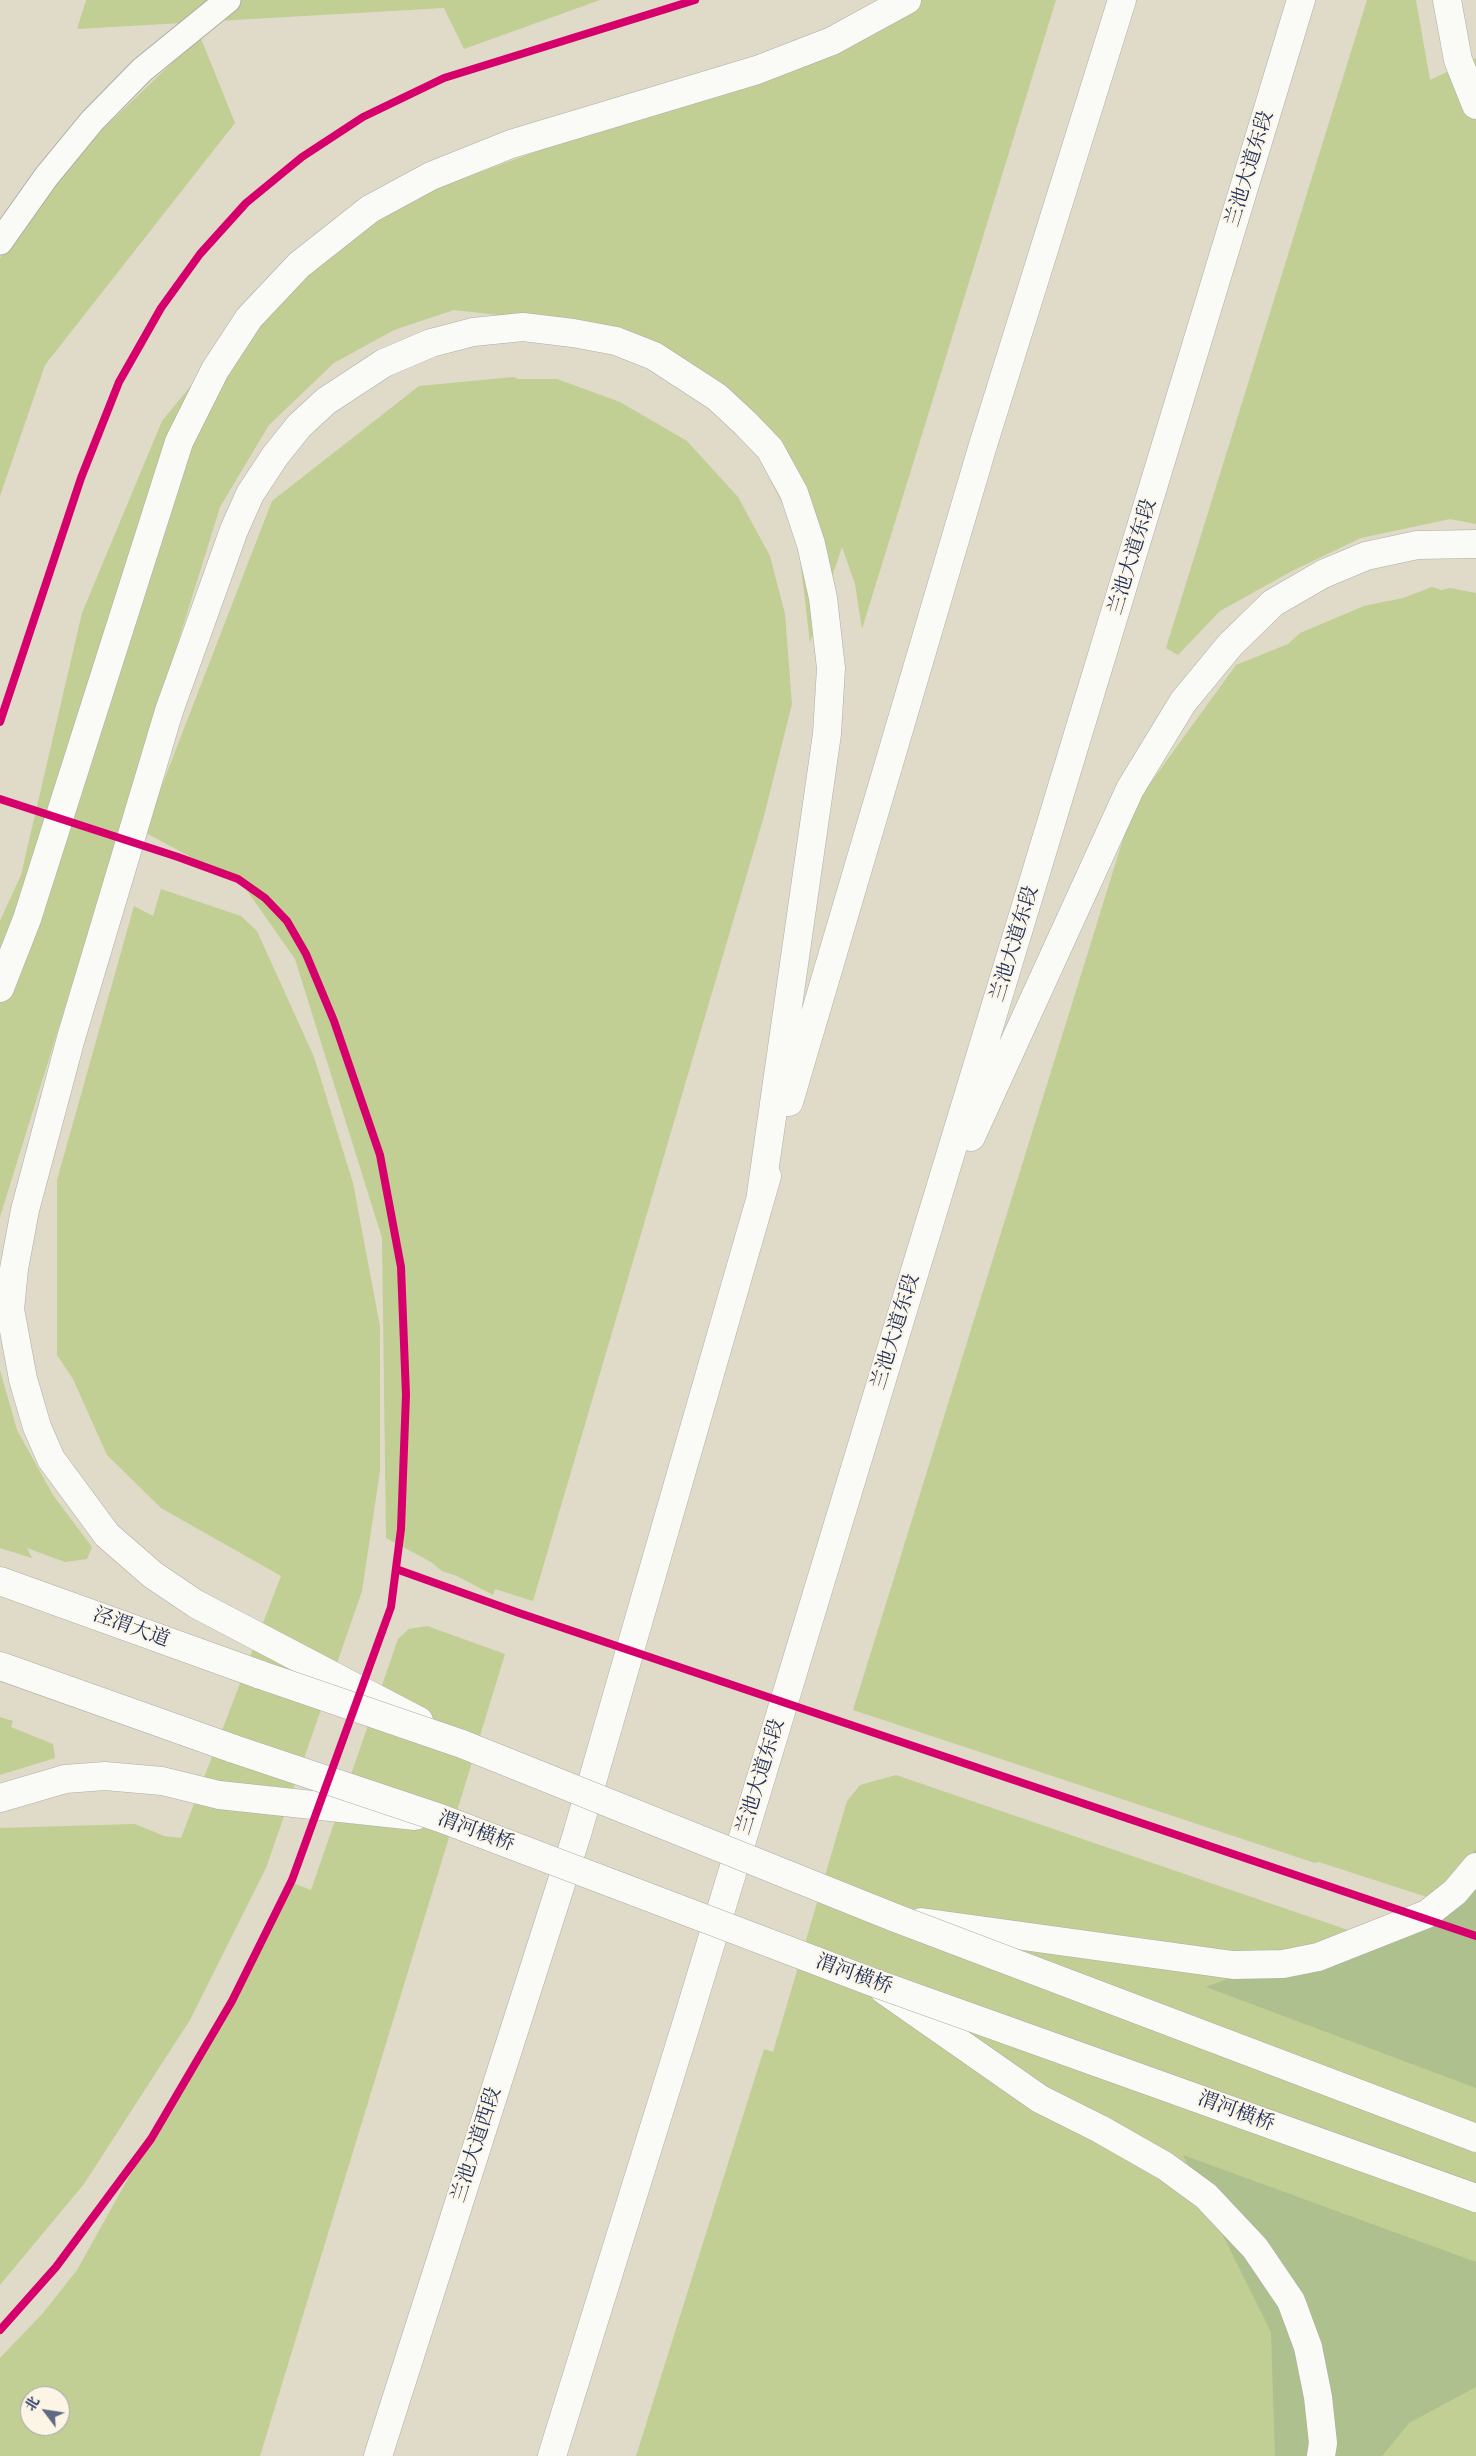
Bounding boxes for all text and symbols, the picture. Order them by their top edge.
street label: 兰池大道东段 [1221,108,1279,230]
street label: 兰池大道东段 [1104,496,1162,618]
street label: 兰池大道东段 [986,883,1044,1005]
street label: 兰池大道东段 [867,1271,925,1393]
street label: 泾渭大道 [89,1603,173,1653]
street label: 兰池大道东段 [732,1716,790,1838]
street label: 渭河横桥 [434,1807,518,1857]
street label: 渭河横桥 [812,1950,896,2000]
street label: 兰池大道西段 [447,2084,507,2206]
street label: 渭河横桥 [1194,2087,1278,2137]
north arrow [20,2386,70,2436]
text: 北 [22,2393,43,2414]

